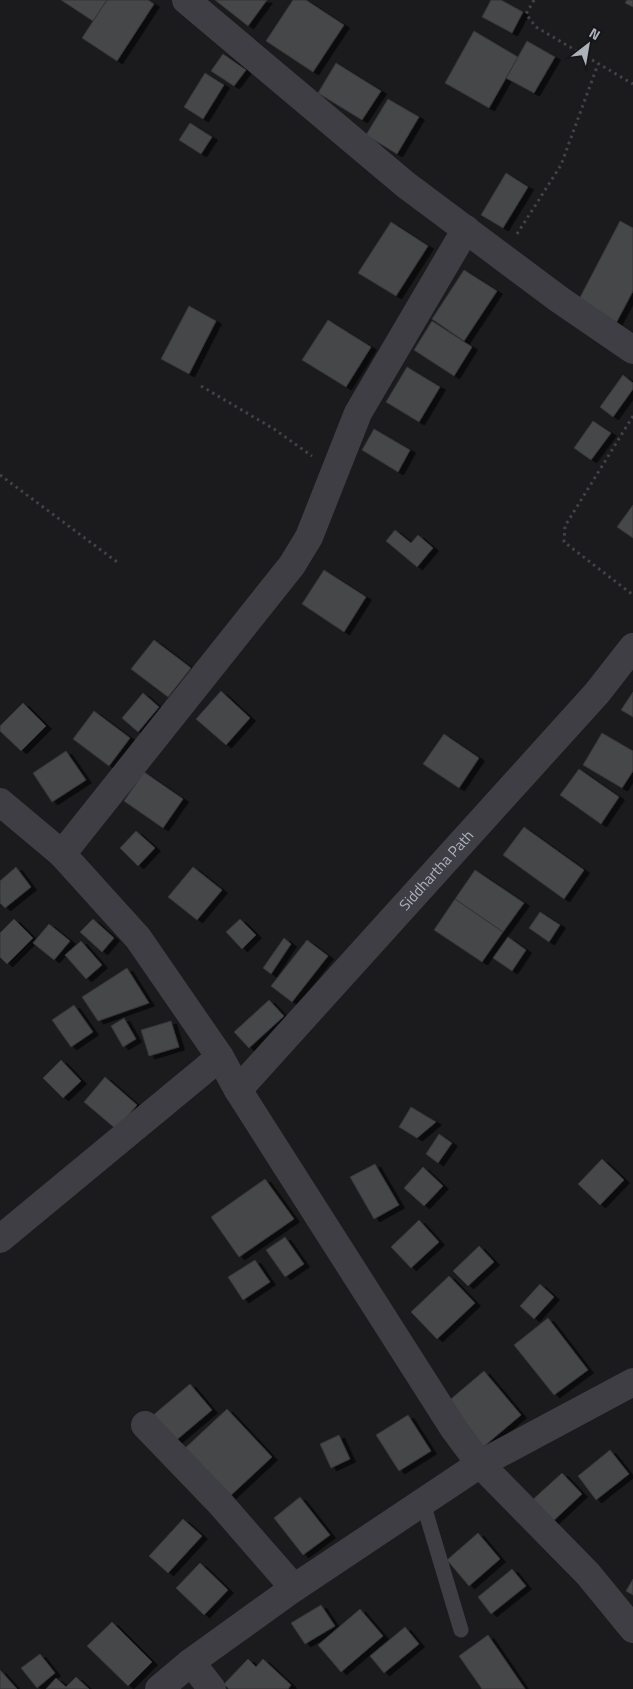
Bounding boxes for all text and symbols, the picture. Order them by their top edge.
north arrow [563,20,613,70]
text: N [585,22,605,45]
street label: Siddhartha Path [393,825,479,916]

